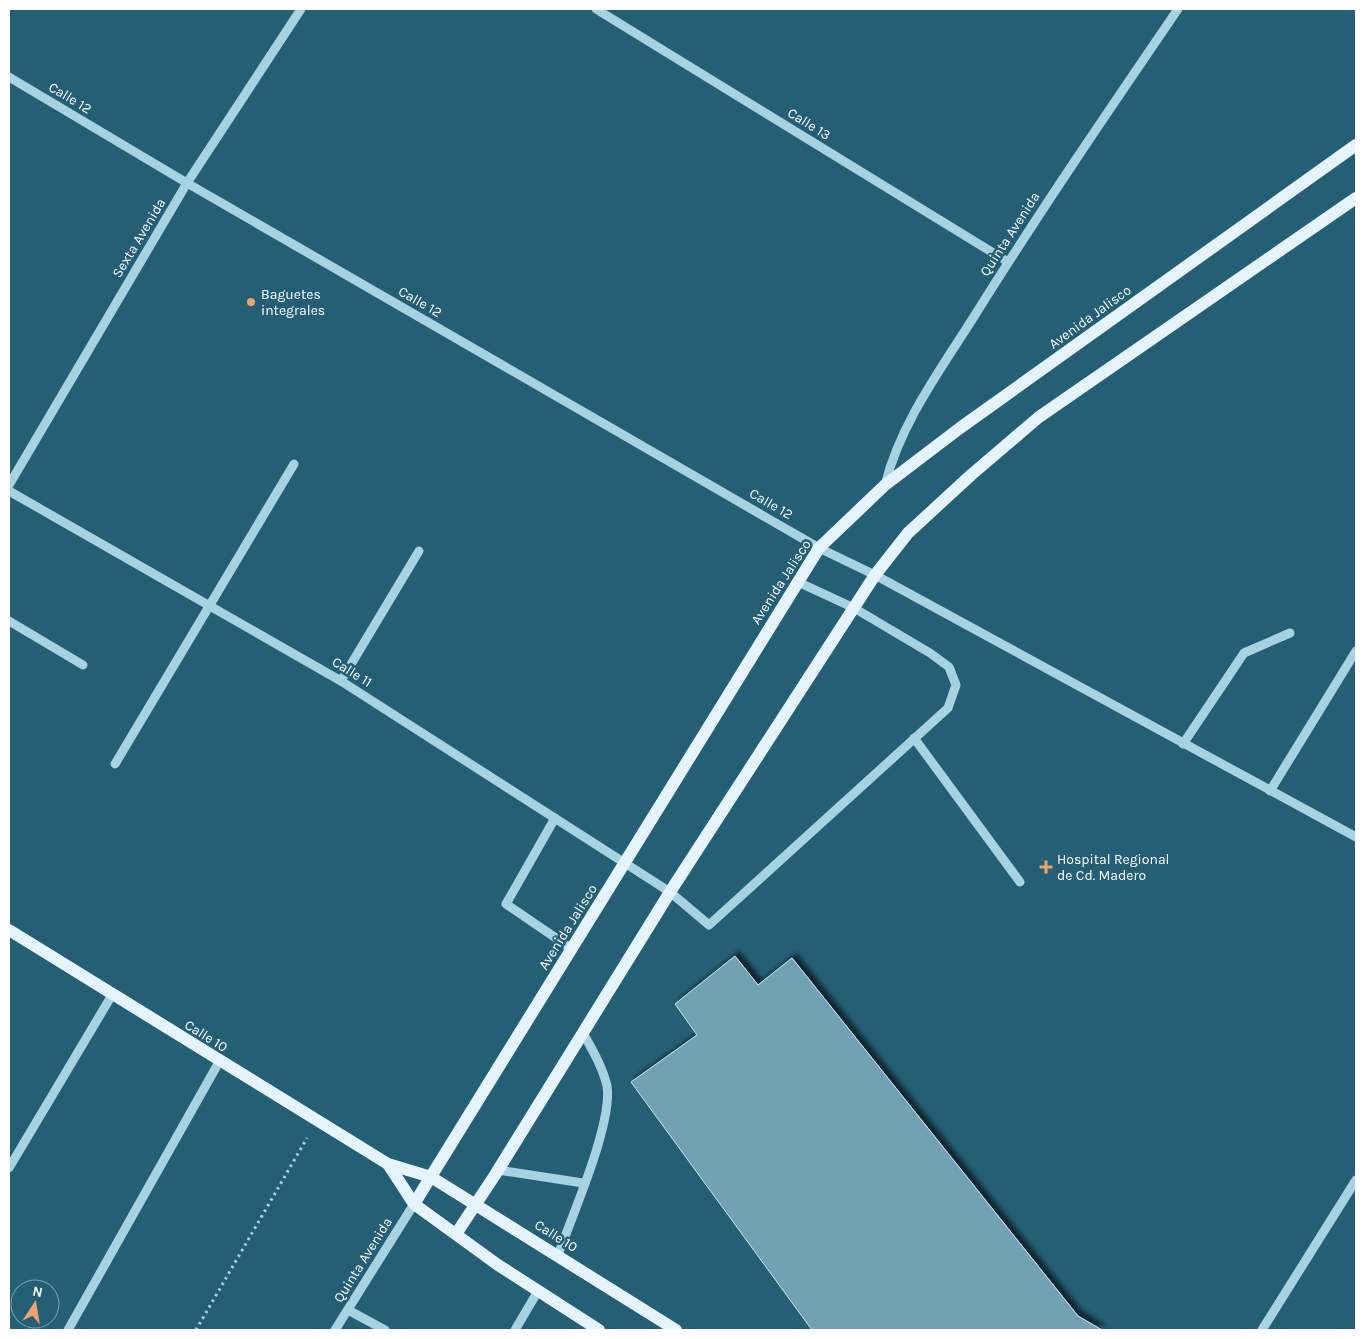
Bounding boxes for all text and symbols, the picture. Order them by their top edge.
street label: Calle 12 [45,79,95,117]
street label: Calle 13 [784,104,834,144]
street label: Quinta Avenida [976,189,1044,279]
street label: Sexta Avenida [109,195,169,281]
street label: Avenida Jalisco [1046,281,1134,353]
street label: Calle 12 [395,283,445,321]
place label: Baguetes integrales [261,286,325,319]
marker: Baguetes integrales [245,296,257,308]
street label: Calle 12 [746,485,796,523]
street label: Avenida Jalisco [747,536,815,628]
street label: Calle 11 [329,653,375,691]
place label: Hospital Regional de Cd. Madero [1057,851,1170,884]
marker: Hospital Regional de Cd. Madero [1039,860,1053,874]
street label: Avenida Jalisco [535,881,601,973]
street label: Calle 10 [181,1016,231,1056]
street label: Quinta Avenida [330,1214,396,1306]
street label: Calle 10 [531,1216,581,1256]
north arrow [10,1279,60,1329]
text: N [31,1282,44,1301]

